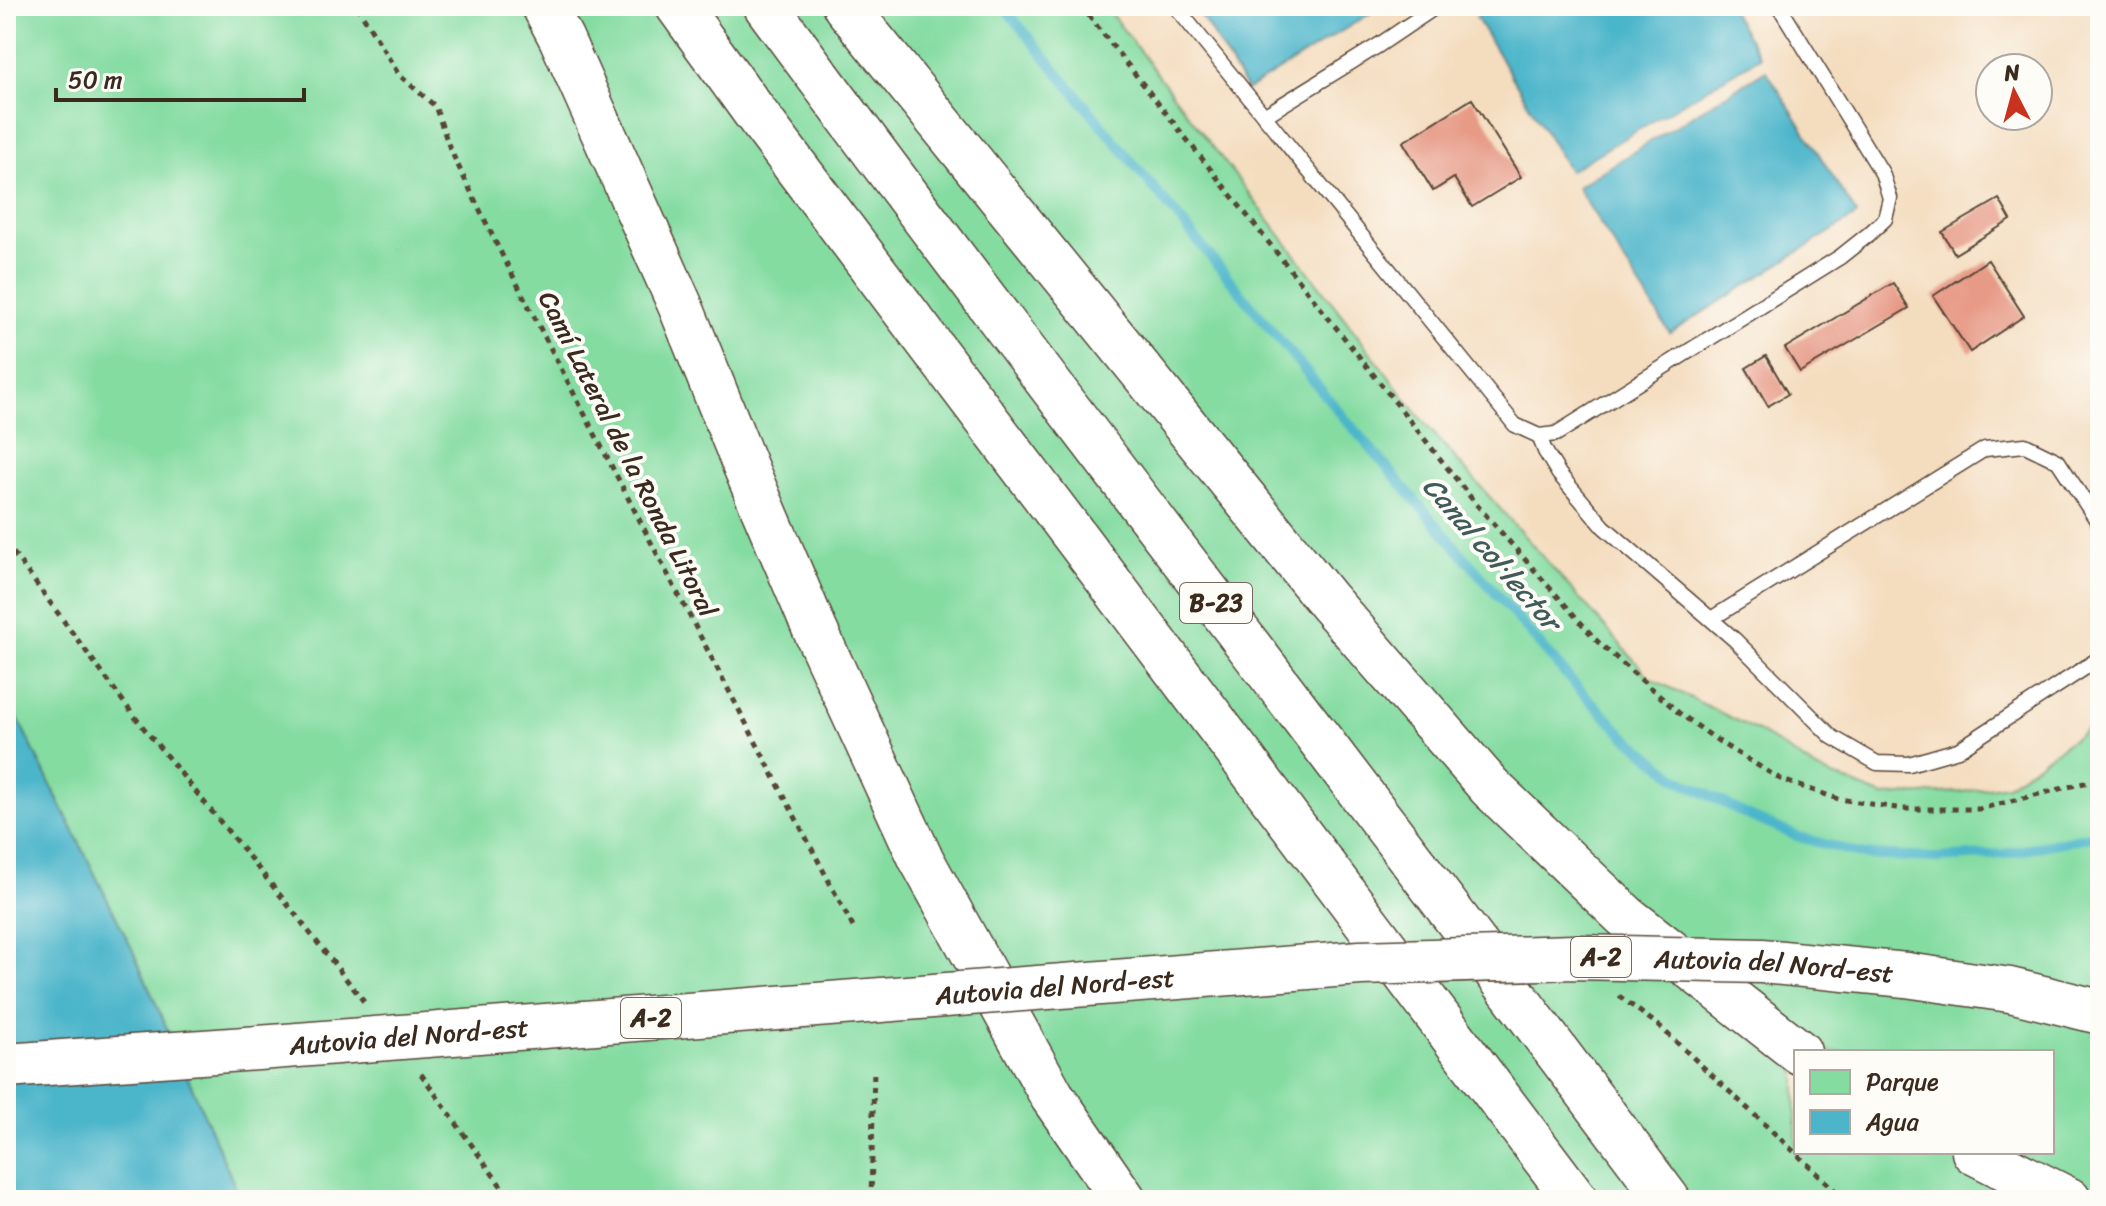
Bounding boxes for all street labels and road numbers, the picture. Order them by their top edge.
street label: Camí Lateral de la Ronda Litoral [525,282,731,626]
road number: B-23 [1180,583,1252,623]
street label: Autovia del Nord-est [1652,936,1896,997]
road number: A-2 [1571,937,1631,977]
street label: Autovia del Nord-est [933,954,1176,1019]
road number: A-2 [621,998,681,1038]
street label: Autovia del Nord-est [286,1004,530,1069]

